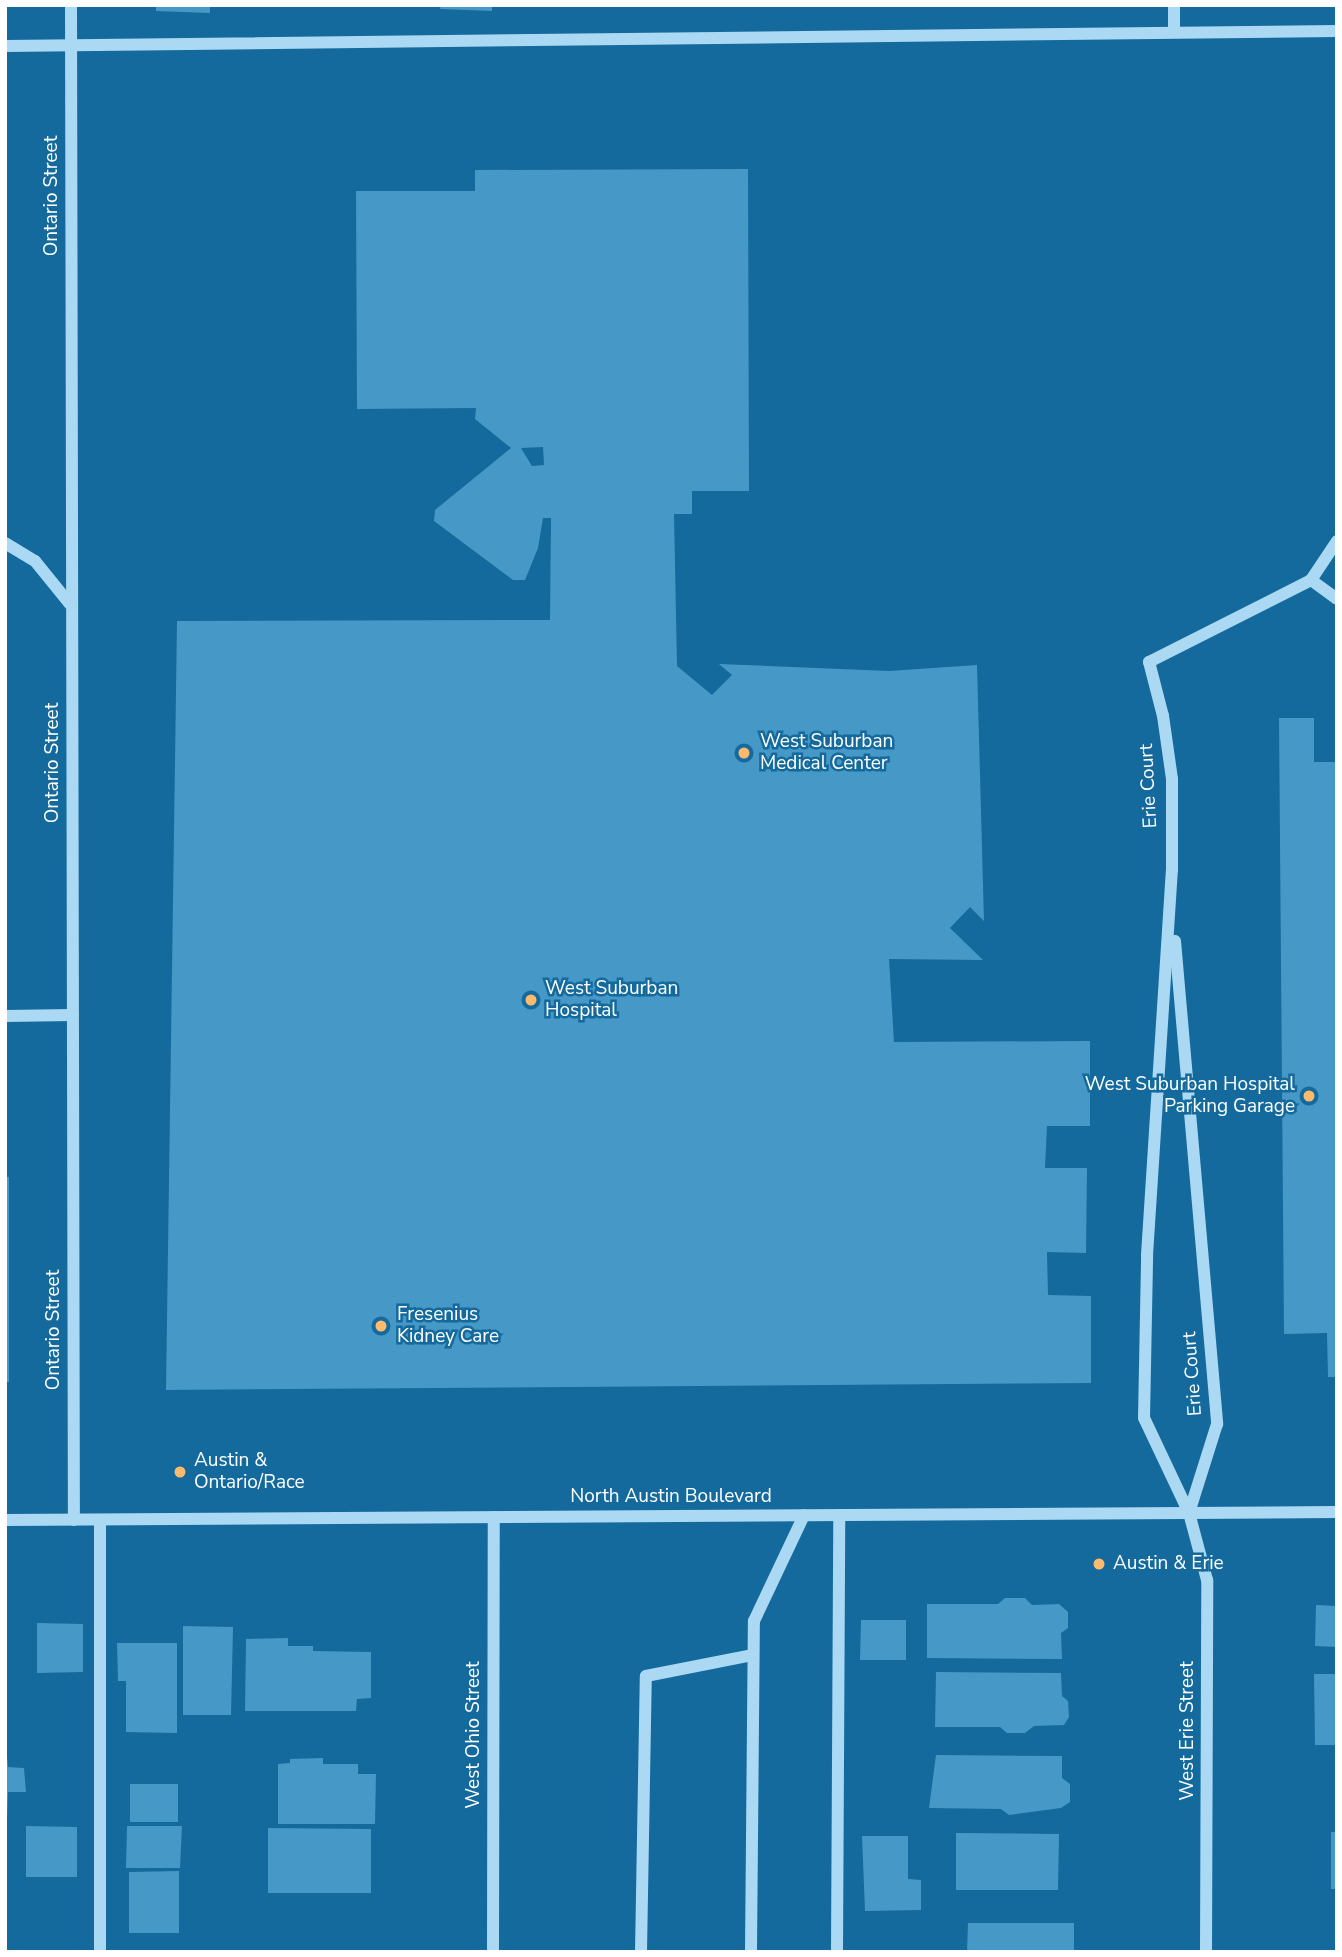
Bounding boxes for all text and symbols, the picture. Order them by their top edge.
street label: Ontario Street [41,136,63,256]
street label: Ontario Street [42,703,64,823]
place label: West Suburban Medical Center [760,731,893,775]
marker: West Suburban Medical Center [734,743,754,763]
street label: Erie Court [1135,743,1163,829]
place label: West Suburban Hospital [545,978,678,1022]
marker: West Suburban Hospital [523,992,539,1008]
place label: West Suburban Hospital Parking Garage [1085,1074,1295,1118]
marker: West Suburban Hospital Parking Garage [1301,1088,1317,1104]
street label: Ontario Street [43,1270,65,1390]
place label: Fresenius Kidney Care [397,1304,499,1348]
marker: Fresenius Kidney Care [371,1316,391,1336]
street label: Erie Court [1179,1331,1207,1417]
place label: Austin & Ontario/Race [194,1450,305,1494]
marker: Austin & Ontario/Race [172,1464,188,1480]
street label: North Austin Boulevard [570,1486,772,1508]
place label: Austin & Erie [1113,1553,1224,1575]
marker: Austin & Erie [1091,1556,1107,1572]
street label: West Ohio Street [463,1661,485,1809]
street label: West Erie Street [1177,1661,1199,1801]

